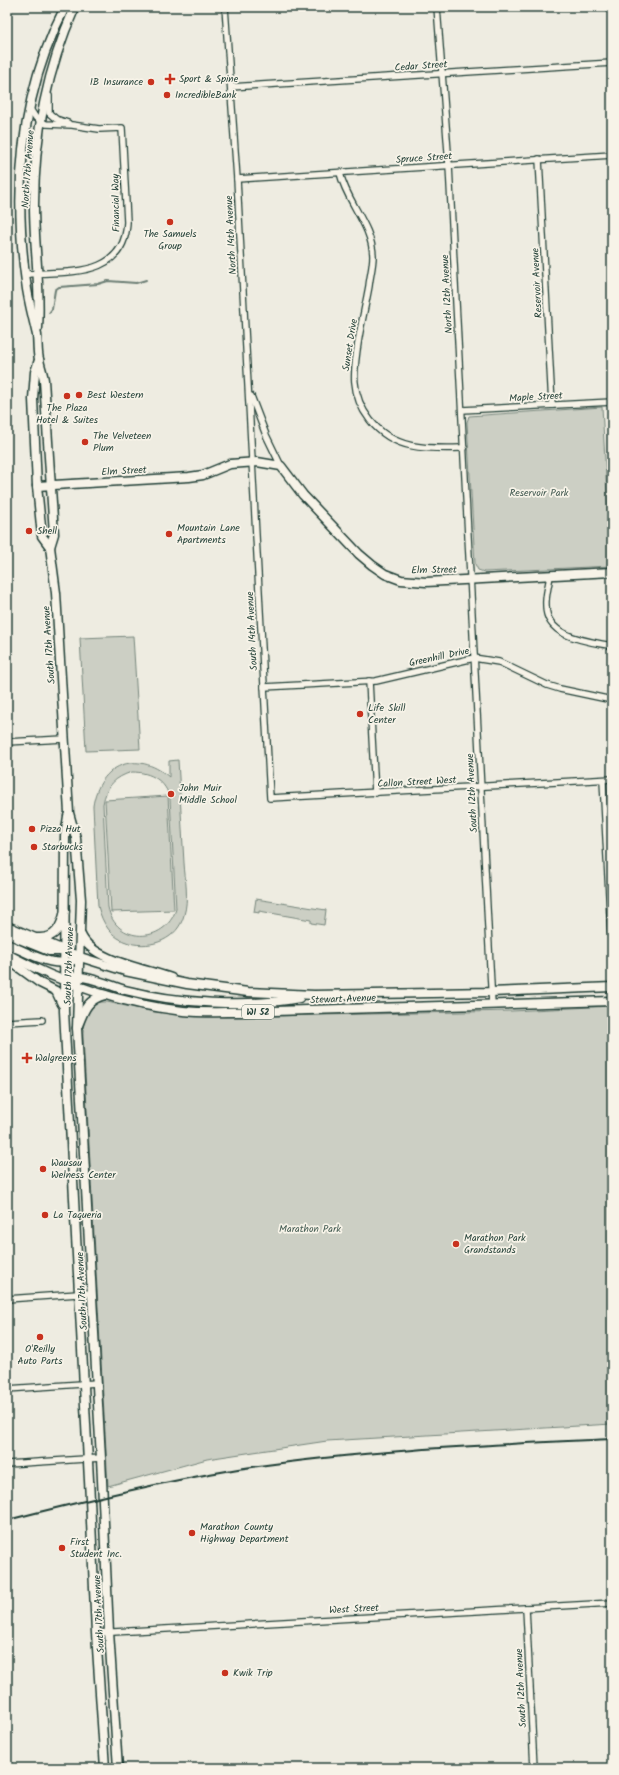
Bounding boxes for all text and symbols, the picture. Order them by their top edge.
street label: Cedar Street [394,56,448,76]
place label: Sport & Spine [179,71,239,87]
marker: Sport & Spine [164,73,176,85]
place label: IB Insurance [90,74,143,90]
marker: IB Insurance [146,77,156,87]
place label: IncredibleBank [175,87,237,103]
marker: IncredibleBank [162,90,172,100]
street label: North 17th Avenue [17,129,39,209]
street label: Spruce Street [395,148,453,168]
street label: Financial Way [107,173,125,232]
street label: North 14th Avenue [221,195,241,275]
marker: The Samuels Group [165,217,175,227]
place label: The Samuels Group [143,226,197,254]
street label: Reservoir Avenue [527,247,547,319]
street label: North 12th Avenue [437,253,457,334]
street label: Sunset Drive [338,317,362,372]
place label: Best Western [87,387,144,403]
street label: Maple Street [509,388,563,406]
marker: Best Western [74,390,84,400]
marker: The Plaza Hotel & Suites [62,391,72,401]
place label: The Plaza Hotel & Suites [36,400,99,428]
place label: The Velveteen Plum [93,428,151,456]
marker: The Velveteen Plum [80,437,90,447]
street label: Elm Street [101,462,147,480]
park label: Reservoir Park [510,485,569,501]
place label: Mountain Lane Apartments [177,520,240,548]
place label: Shell [37,523,58,539]
marker: Shell [24,526,34,536]
marker: Mountain Lane Apartments [164,529,174,539]
street label: Elm Street [411,562,457,578]
street label: South 14th Avenue [242,591,262,671]
street label: South 17th Avenue [38,605,60,685]
street label: Greenhill Drive [407,643,471,671]
place label: Life Skill Center [368,700,406,728]
marker: Life Skill Center [355,709,365,719]
street label: South 12th Avenue [462,752,482,833]
street label: Callon Street West [377,772,457,792]
place label: John Muir Middle School [179,780,237,808]
marker: John Muir Middle School [166,789,176,799]
place label: Pizza Hut [40,821,81,837]
marker: Pizza Hut [27,824,37,834]
place label: Starbucks [42,839,83,855]
marker: Starbucks [29,842,39,852]
street label: South 17th Avenue [60,926,78,1005]
street label: Stewart Avenue [310,990,377,1008]
road number: WI 52 [242,1005,274,1019]
place label: Walgreens [35,1050,77,1066]
marker: Walgreens [22,1053,32,1063]
place label: Wausau Welness Center [51,1155,116,1183]
marker: Wausau Welness Center [38,1164,48,1174]
place label: La Taqueria [53,1207,102,1223]
marker: La Taqueria [40,1210,50,1220]
park label: Marathon Park [279,1221,341,1237]
place label: Marathon Park Grandstands [464,1230,526,1258]
marker: Marathon Park Grandstands [451,1239,461,1249]
street label: South 17th Avenue [72,1251,92,1331]
marker: O'Reilly Auto Parts [35,1332,45,1342]
place label: O'Reilly Auto Parts [18,1341,63,1369]
place label: Marathon County Highway Department [200,1519,289,1547]
marker: Marathon County Highway Department [187,1528,197,1538]
place label: First Student Inc. [70,1534,122,1562]
marker: First Student Inc. [57,1543,67,1553]
street label: South 17th Avenue [89,1574,109,1654]
street label: West Street [329,1600,379,1618]
street label: South 12th Avenue [511,1647,531,1728]
place label: Kwik Trip [233,1665,273,1681]
marker: Kwik Trip [220,1668,230,1678]

